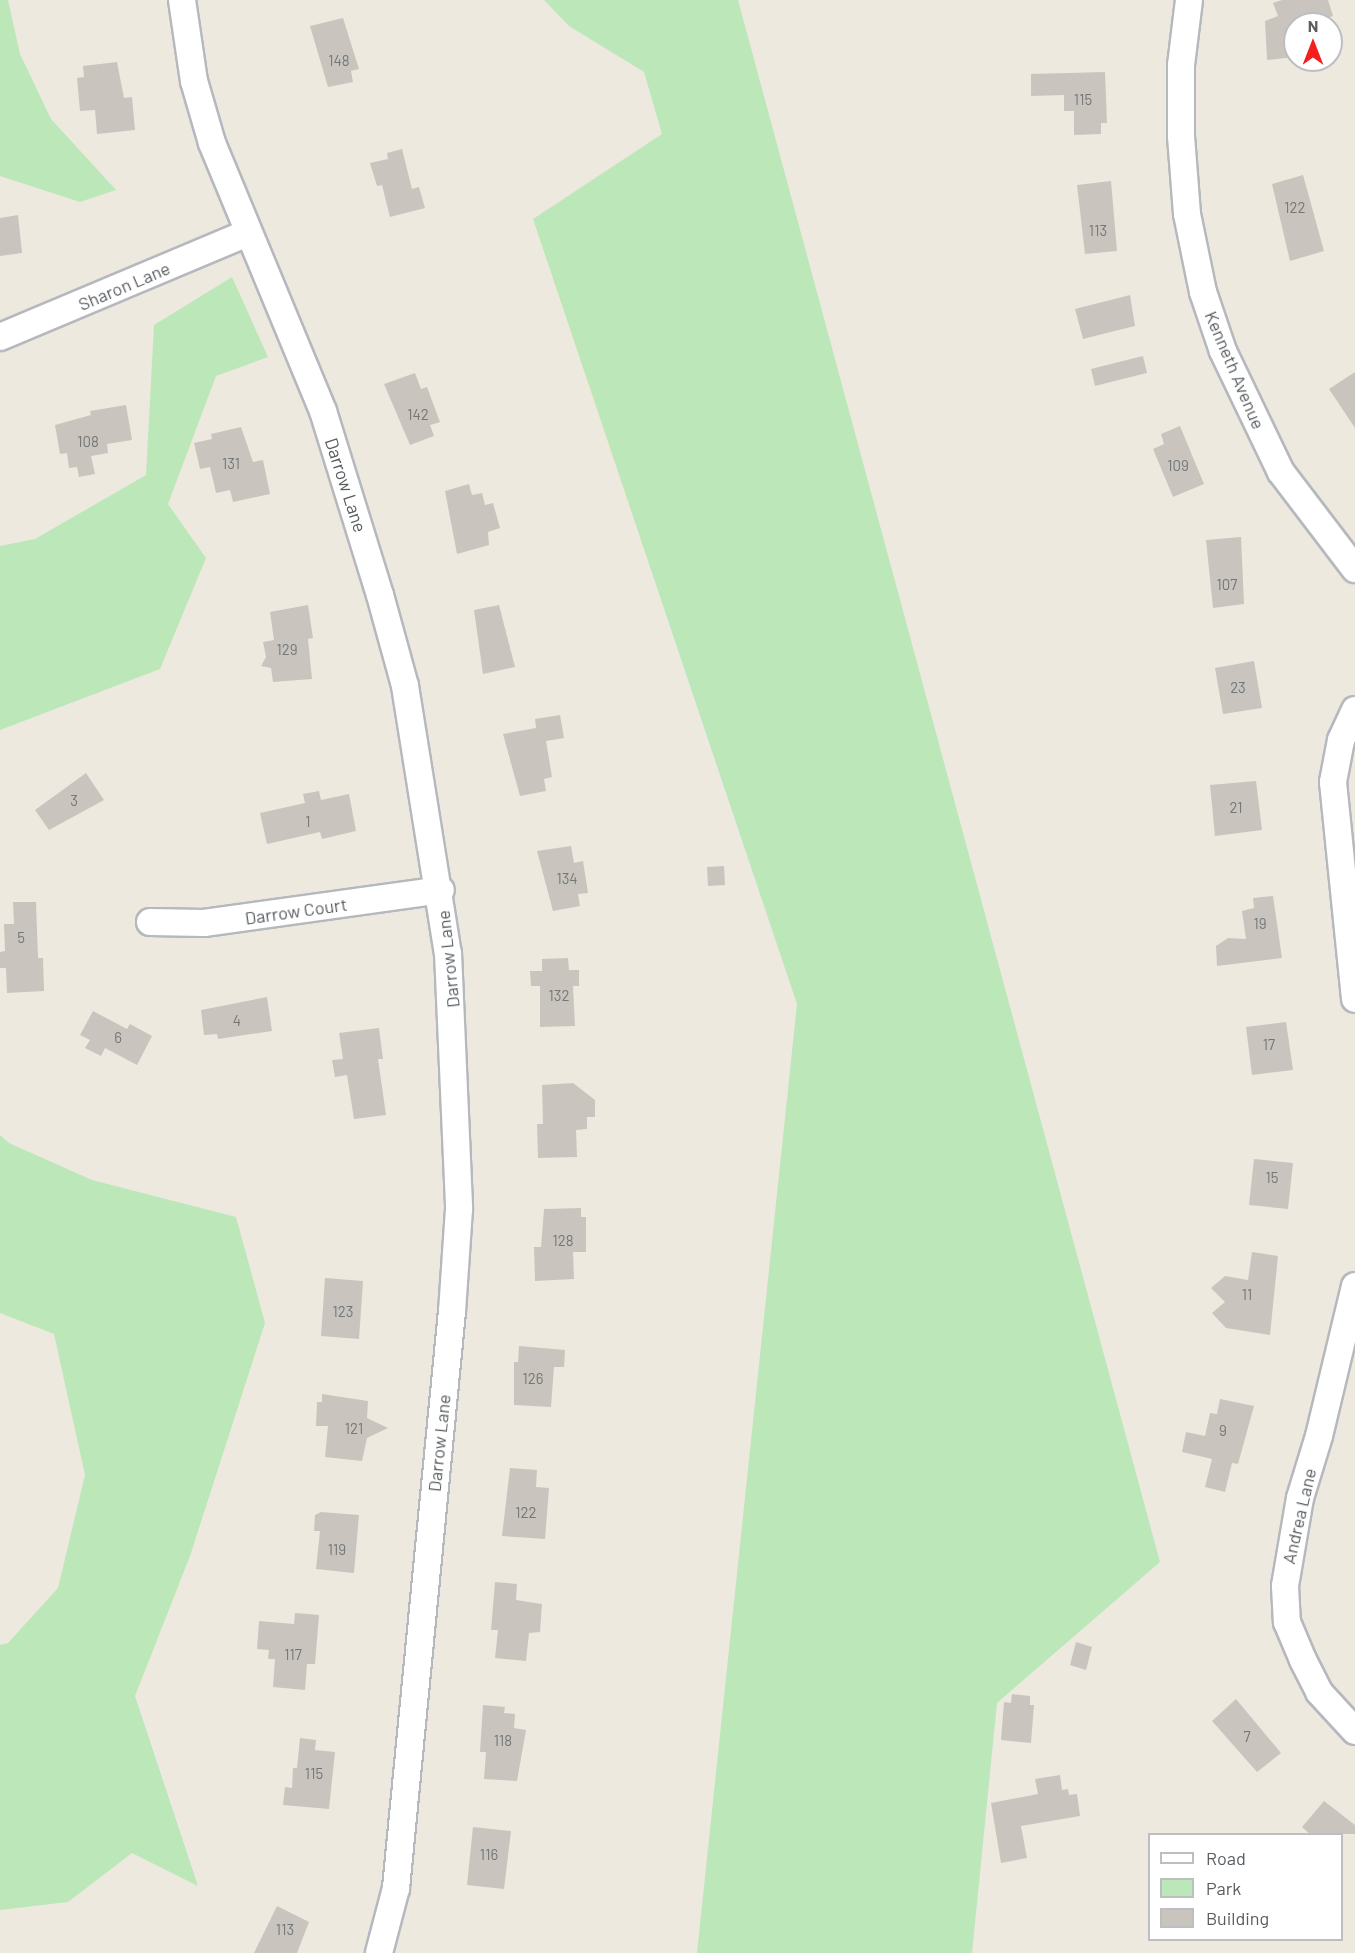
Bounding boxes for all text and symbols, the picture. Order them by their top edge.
north arrow [1283,12,1343,72]
text: N [1308,16,1318,35]
house number: 148 [328,52,350,70]
house number: 115 [1074,91,1092,109]
house number: 122 [1284,199,1306,217]
house number: 113 [1089,222,1107,240]
street label: Sharon Lane [75,257,173,315]
street label: Kenneth Avenue [1200,308,1270,432]
house number: 142 [407,406,429,424]
house number: 108 [77,433,99,451]
street label: Darrow Lane [321,435,371,535]
house number: 131 [222,455,240,473]
house number: 109 [1167,457,1189,475]
house number: 107 [1217,576,1237,594]
house number: 129 [276,641,298,659]
house number: 23 [1230,679,1246,697]
house number: 3 [70,792,78,810]
house number: 21 [1229,799,1243,817]
house number: 1 [305,813,311,831]
house number: 134 [556,870,578,888]
street label: Darrow Court [244,893,348,929]
street label: Darrow Lane [432,909,464,1009]
house number: 19 [1253,915,1267,933]
house number: 5 [17,929,25,947]
house number: 132 [548,987,570,1005]
house number: 4 [233,1012,241,1030]
house number: 6 [114,1029,122,1047]
house number: 17 [1263,1036,1275,1054]
house number: 15 [1266,1169,1278,1187]
house number: 128 [552,1232,574,1250]
house number: 11 [1242,1286,1252,1304]
house number: 123 [333,1303,353,1321]
house number: 126 [522,1370,544,1388]
street label: Darrow Lane [423,1393,455,1493]
house number: 121 [345,1420,363,1438]
house number: 9 [1219,1422,1227,1440]
street label: Andrea Lane [1277,1466,1321,1566]
house number: 122 [515,1504,537,1522]
house number: 119 [328,1541,346,1559]
house number: 117 [284,1646,302,1664]
house number: 7 [1243,1728,1251,1746]
house number: 118 [494,1732,512,1750]
house number: 115 [305,1765,323,1783]
legend [1148,1833,1343,1941]
house number: 116 [480,1846,498,1864]
text: Road [1206,1847,1246,1869]
text: Park [1206,1877,1241,1899]
text: Building [1206,1907,1269,1929]
house number: 113 [276,1921,294,1939]

